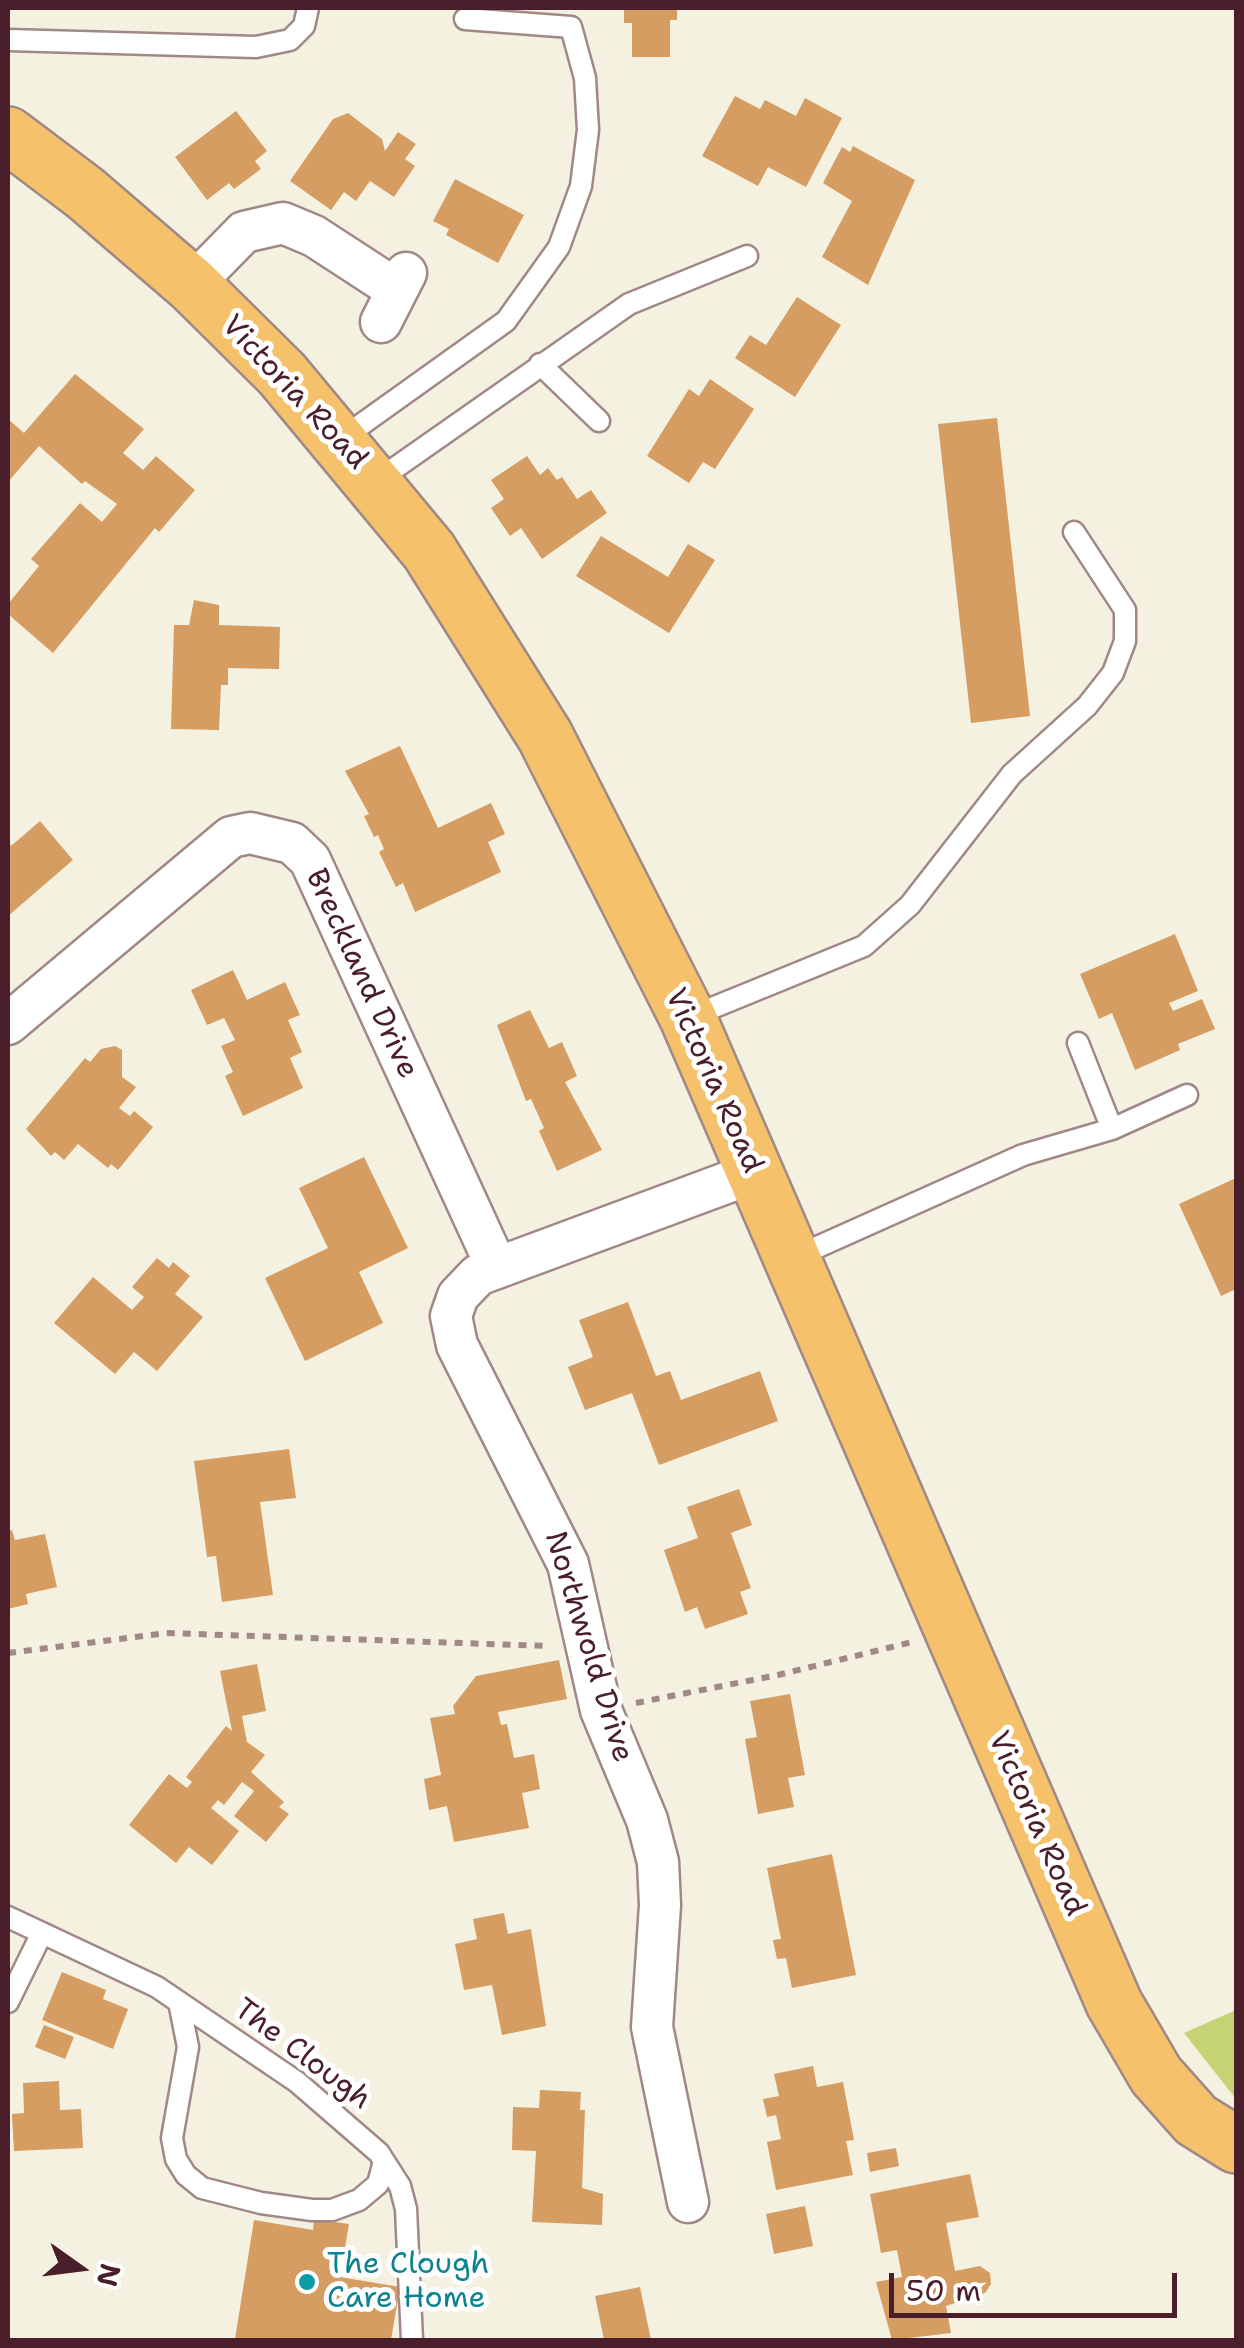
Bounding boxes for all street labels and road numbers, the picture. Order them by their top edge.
street label: Victoria Road [213,308,375,478]
street label: Breckland Drive [297,864,425,1084]
street label: Victoria Road [656,983,770,1179]
street label: Northwold Drive [536,1527,640,1767]
street label: Victoria Road [979,1726,1093,1922]
street label: The Clough [226,1992,378,2118]

